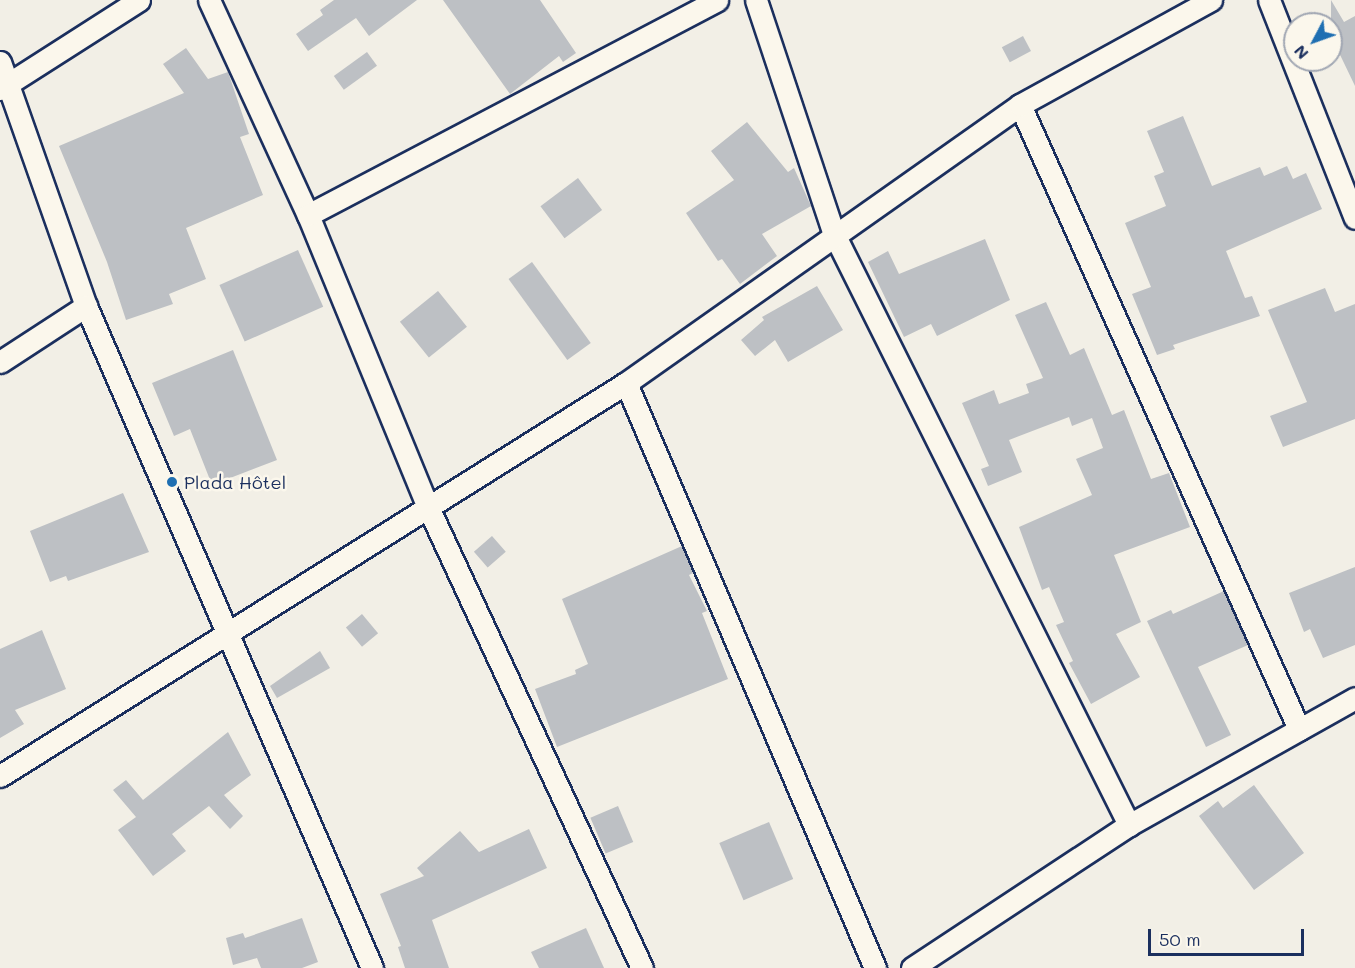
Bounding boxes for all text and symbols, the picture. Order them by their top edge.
north arrow [1283,12,1343,72]
text: N [1289,41,1312,64]
place label: Plada Hôtel [184,471,286,493]
marker: Plada Hôtel [165,475,179,489]
scale bar [1151,917,1307,955]
text: 50 m [1159,927,1201,951]

